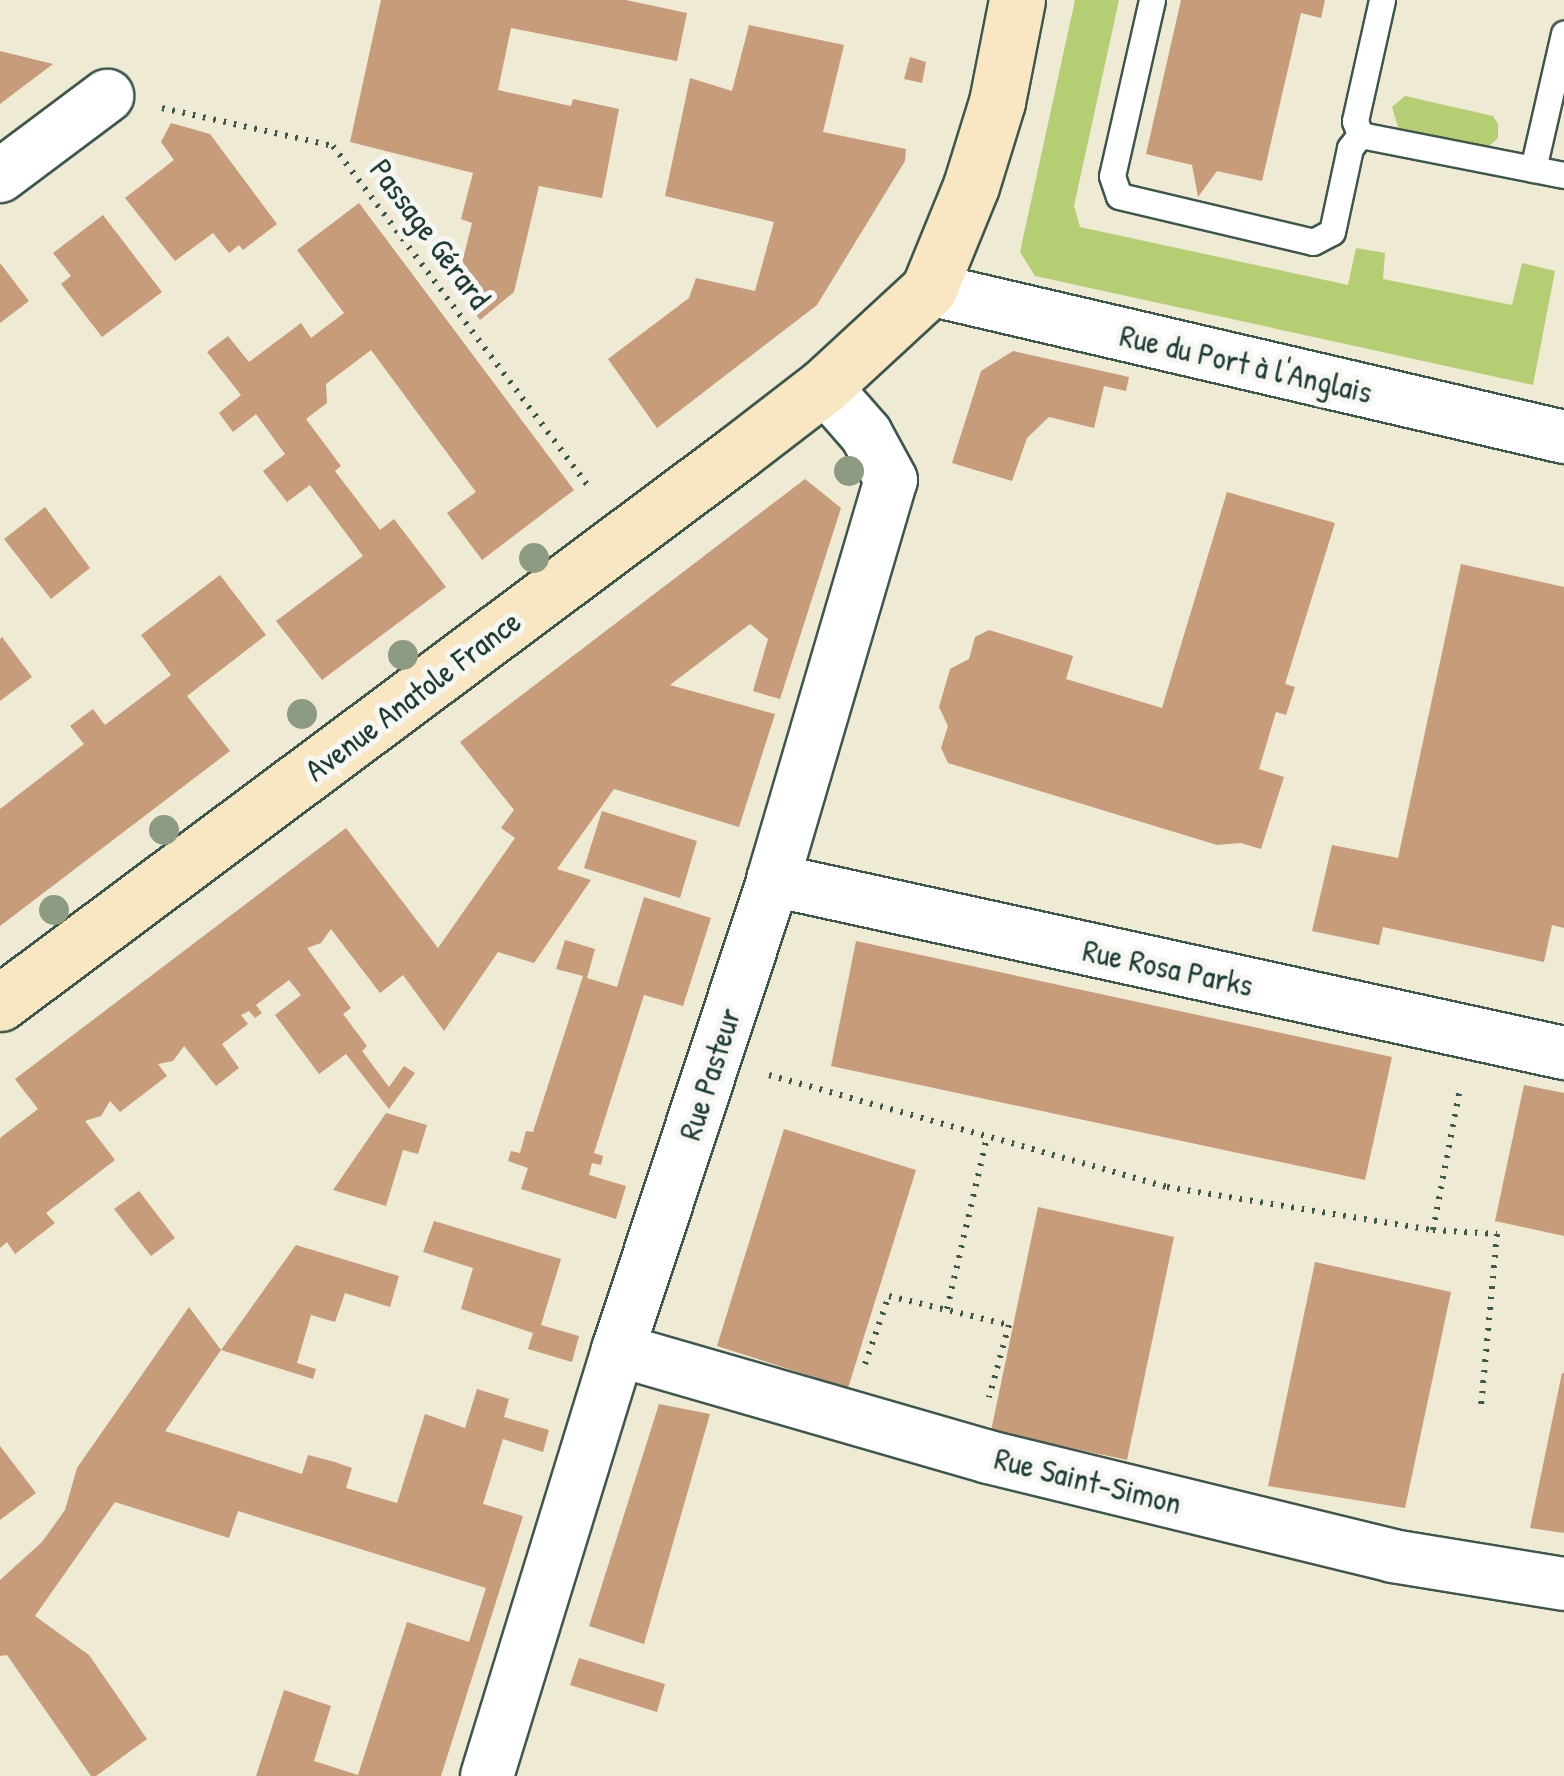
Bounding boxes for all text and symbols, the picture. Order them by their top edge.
street label: Passage Gérard [361,152,499,316]
street label: Rue du Port à l'Anglais [1116,316,1376,412]
street label: Avenue Anatole France [298,602,528,790]
street label: Rue Rosa Parks [1079,931,1257,1005]
street label: Rue Pasteur [671,1003,749,1145]
street label: Rue Saint-Simon [991,1439,1185,1523]

